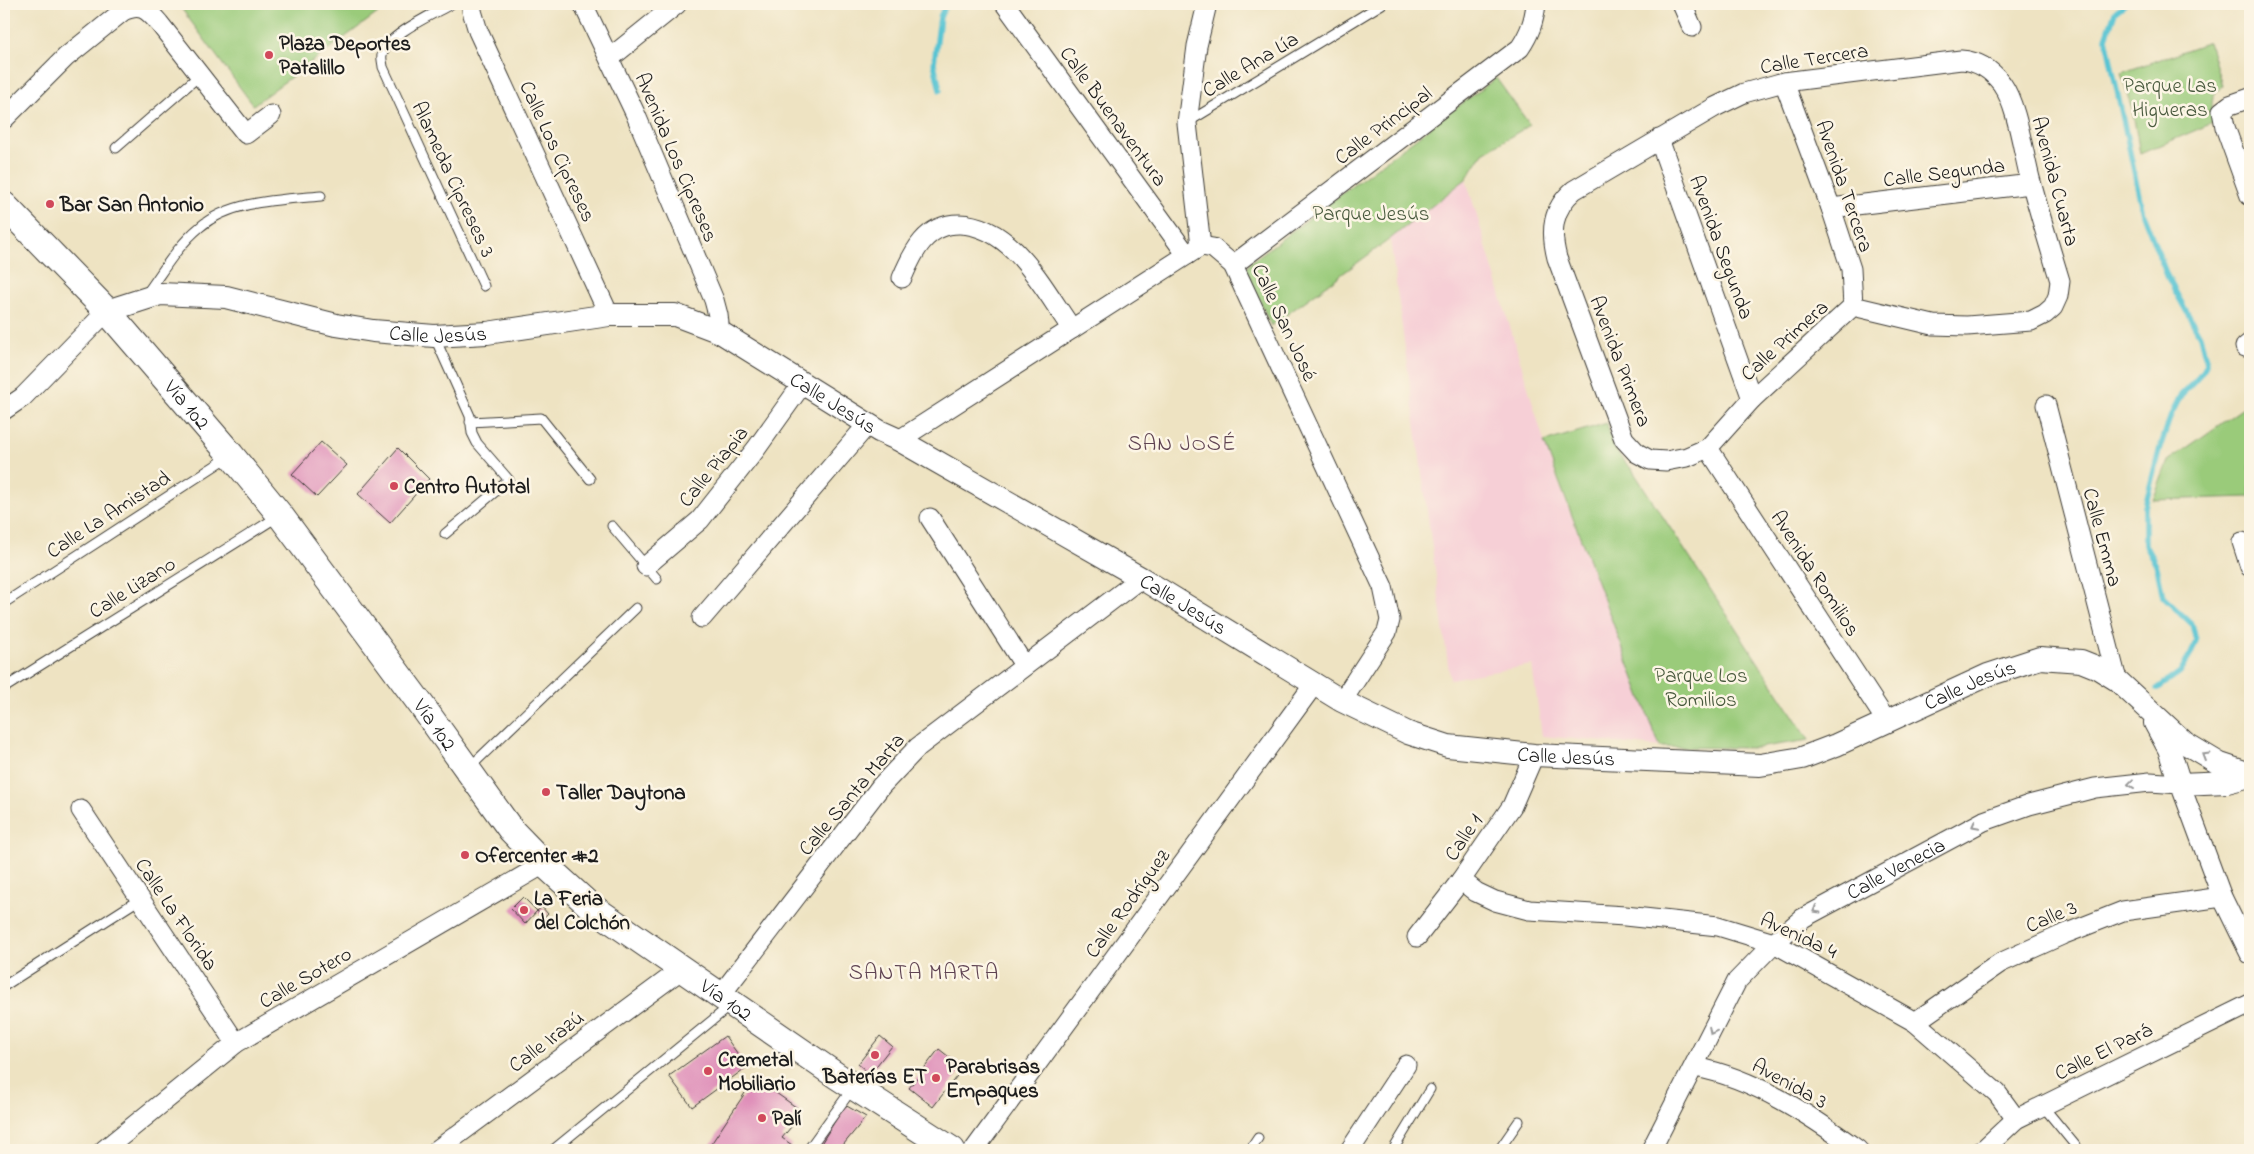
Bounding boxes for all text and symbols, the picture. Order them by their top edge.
street label: Calle Ana Lía [1197,25,1305,106]
place label: Plaza Deportes Patalillo [279,30,411,84]
street label: Calle Tercera [1758,37,1871,83]
street label: Calle Buenaventura [1051,41,1174,194]
marker: Plaza Deportes Patalillo [263,49,275,61]
street label: Avenida Los Cipreses [626,68,724,247]
park label: Parque Las Higueras [2123,72,2217,128]
street label: Calle Los Cipreses [510,76,602,227]
street label: Calle Principal [1329,80,1439,173]
street label: Alameda Cipreses 3 [403,97,502,263]
street label: Avenida Cuarta [2022,113,2086,250]
street label: Avenida Tercera [1806,116,1880,257]
street label: Calle Segunda [1882,152,2007,198]
street label: Avenida Segunda [1678,171,1760,325]
place label: Bar San Antonio [59,191,204,221]
marker: Bar San Antonio [44,198,56,210]
park label: Parque Jesús [1312,200,1430,230]
street label: Calle San José [1243,259,1324,387]
street label: Avenida Primera [1580,292,1658,432]
street label: Calle Primera [1735,294,1836,389]
street label: Calle Jesús [388,319,488,353]
street label: Calle Jesús [783,366,882,443]
street label: Vía 102 [155,373,216,437]
street label: Calle Piapia [672,420,757,514]
district label: SAN JOSÉ [1128,429,1236,461]
street label: Calle La Amistad [41,464,177,567]
place label: Centro Autotal [404,473,530,503]
marker: Centro Autotal [388,480,400,492]
street label: Calle Emma [2073,485,2129,590]
street label: Avenida Romilios [1762,505,1866,643]
street label: Calle Lizano [84,550,182,627]
street label: Calle Jesús [1133,567,1232,644]
street label: Calle Jesús [1920,654,2020,719]
park label: Parque Los Romilios [1654,662,1748,716]
street label: Vía 102 [404,693,463,758]
street label: Calle Santa Marta [792,727,913,863]
street label: Calle Jesús [1516,740,1616,776]
one-way arrow [2202,752,2211,762]
one-way arrow [2127,778,2135,789]
place label: Taller Daytona [556,779,686,811]
marker: Taller Daytona [540,786,552,798]
street label: Calle 1 [1438,808,1492,868]
one-way arrow [1971,819,1980,829]
street label: Calle Venecia [1842,831,1951,909]
place label: Ofercenter #2 [475,842,599,872]
street label: Calle Rodríguez [1079,843,1180,966]
marker: Ofercenter #2 [459,849,471,861]
street label: Calle La Florida [126,853,224,978]
place label: La Feria del Colchón [534,885,630,939]
street label: Calle 3 [2021,894,2082,942]
marker: La Feria del Colchón [518,904,530,916]
one-way arrow [1813,904,1822,914]
street label: Avenida 4 [1755,906,1842,968]
street label: Calle Sotero [254,940,358,1017]
district label: SANTA MARTA [849,958,999,990]
street label: Vía 102 [692,972,757,1030]
street label: Calle Irazú [503,1004,591,1081]
street label: Calle El Pará [2050,1016,2158,1089]
one-way arrow [1708,1026,1718,1035]
place label: Cremetal Mobiliario [718,1046,796,1100]
marker: Baterías ET [869,1049,881,1061]
street label: Avenida 3 [1746,1052,1832,1118]
place label: Parabrisas Empaques [946,1053,1040,1107]
place label: Baterías ET [822,1063,927,1093]
marker: Cremetal Mobiliario [702,1065,714,1077]
marker: Parabrisas Empaques [930,1072,942,1084]
place label: Palí [772,1105,802,1135]
marker: Palí [756,1112,768,1124]

